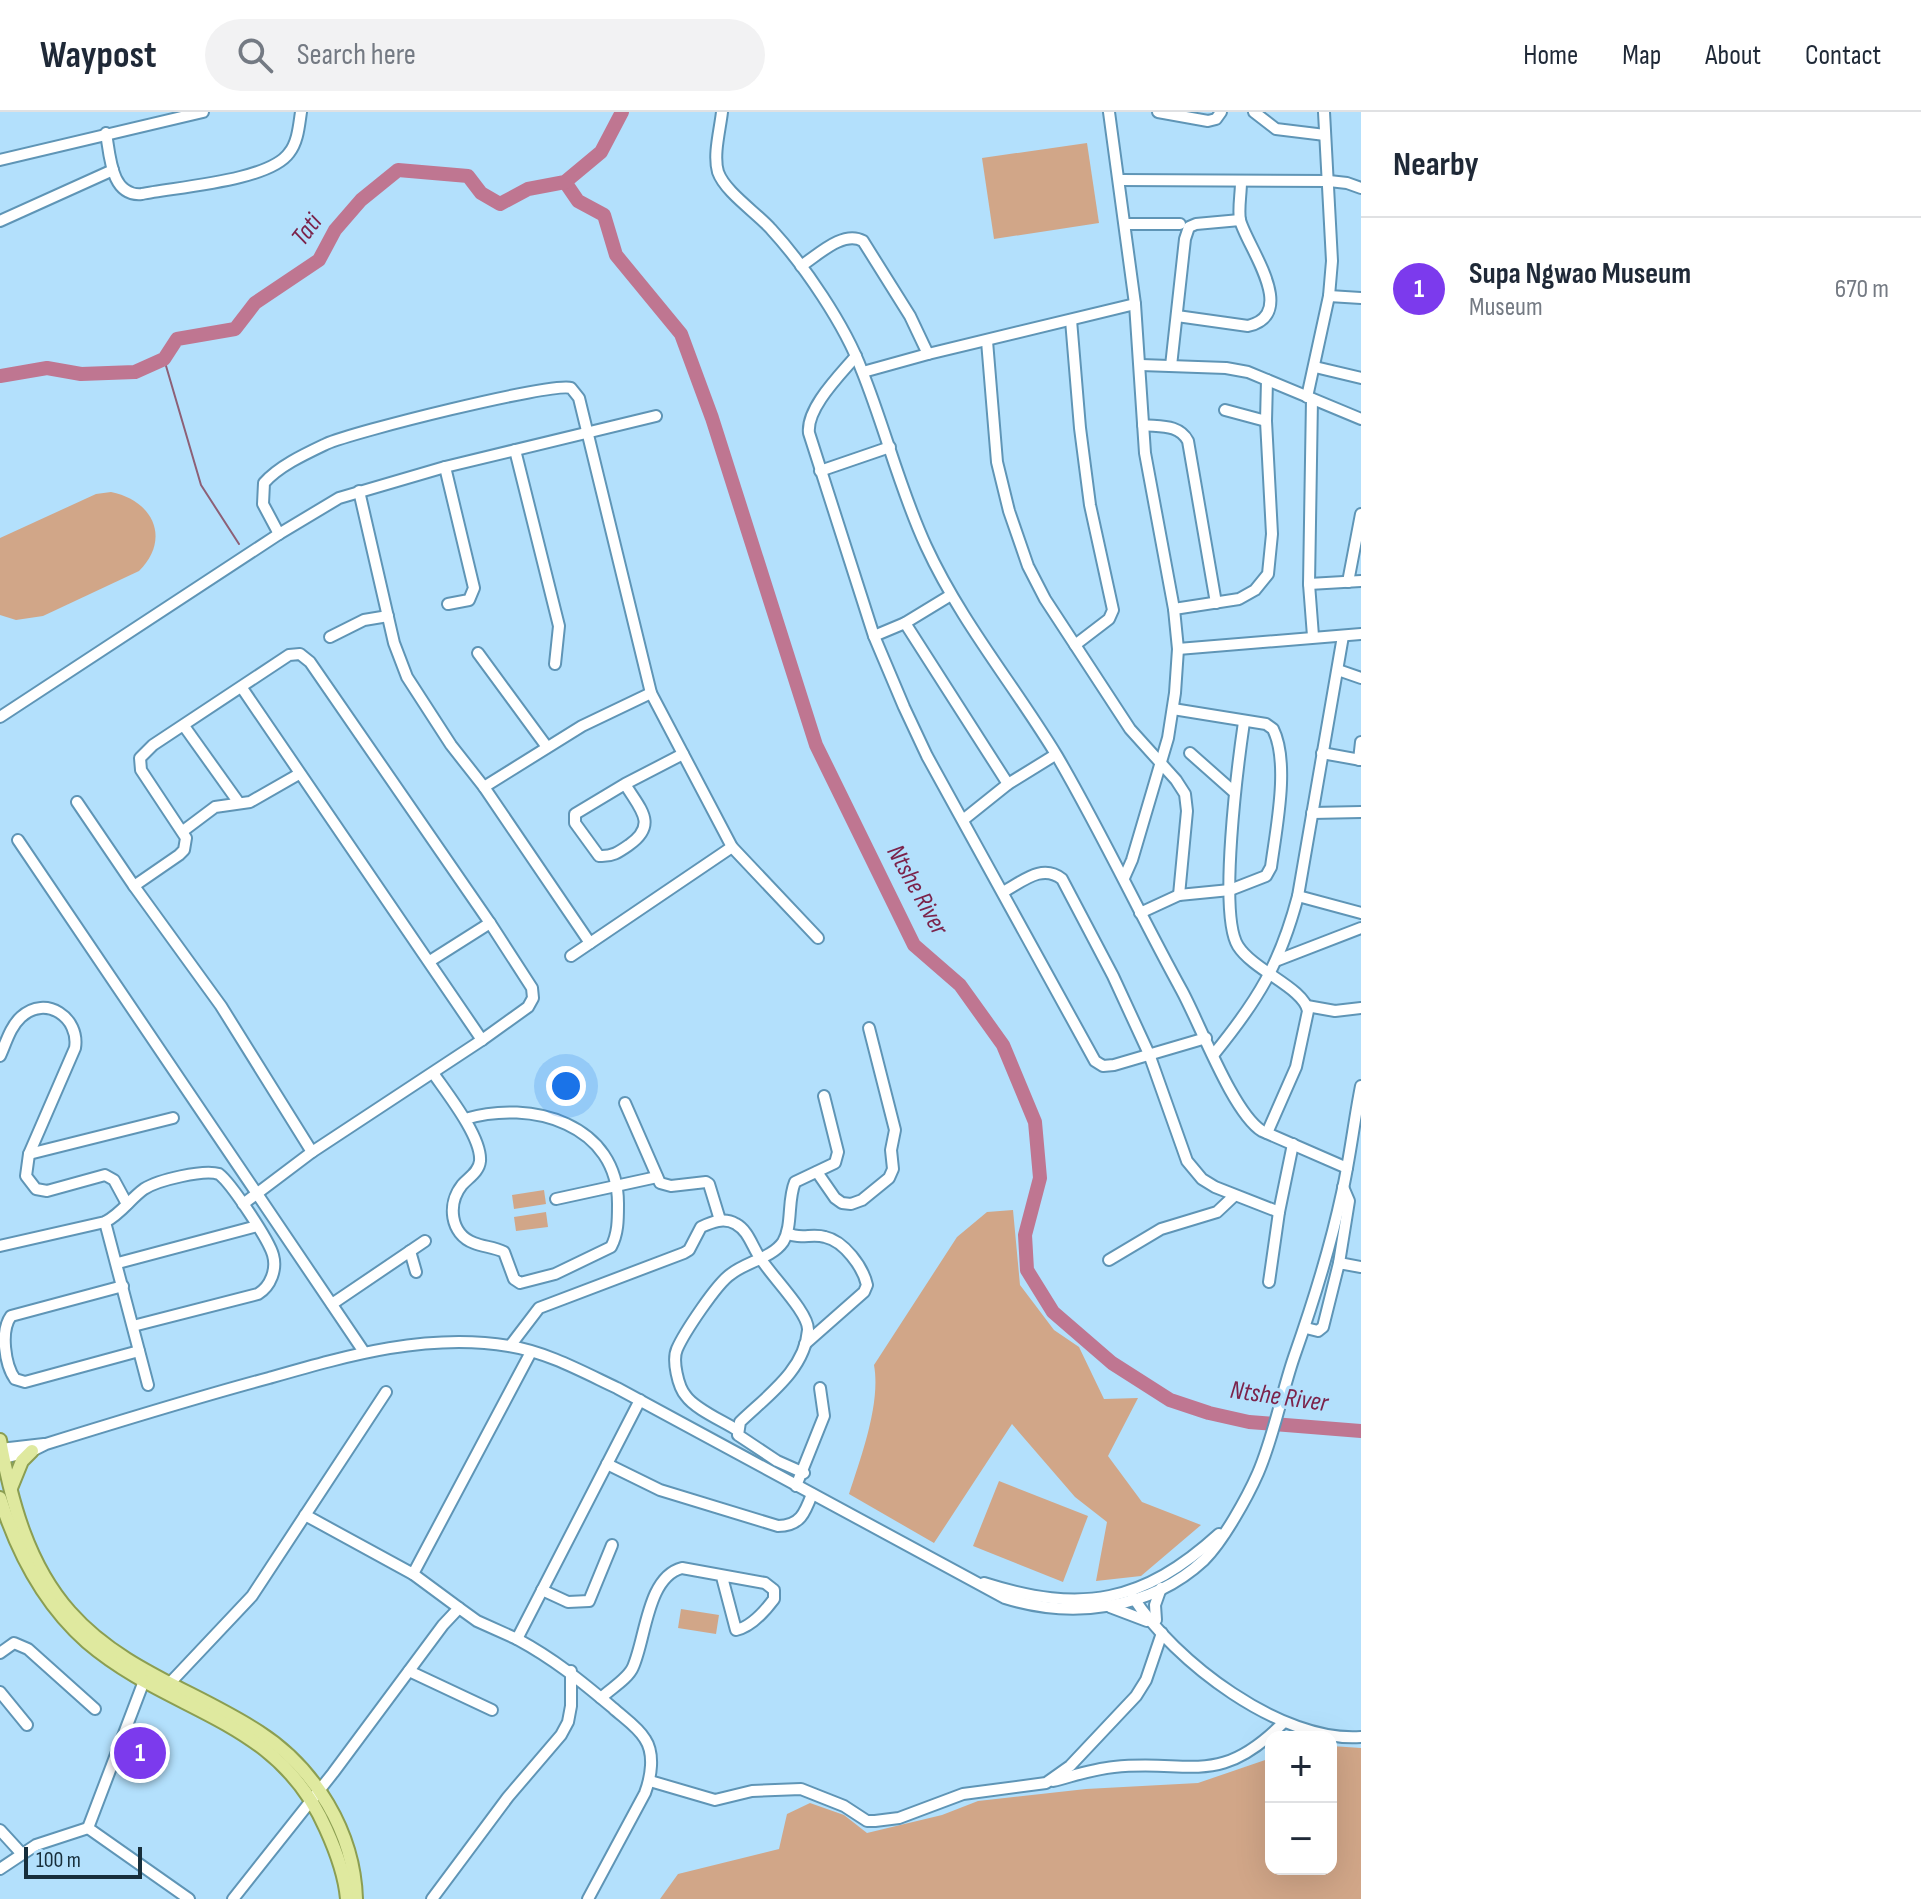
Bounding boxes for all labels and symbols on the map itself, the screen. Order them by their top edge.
water label: Tati [285,207,330,252]
water label: Ntshe River [880,839,955,942]
your location [546,1066,586,1106]
water label: Ntshe River [1228,1375,1332,1419]
pin: 1 [114,1723,166,1783]
scale bar [24,1843,142,1879]

